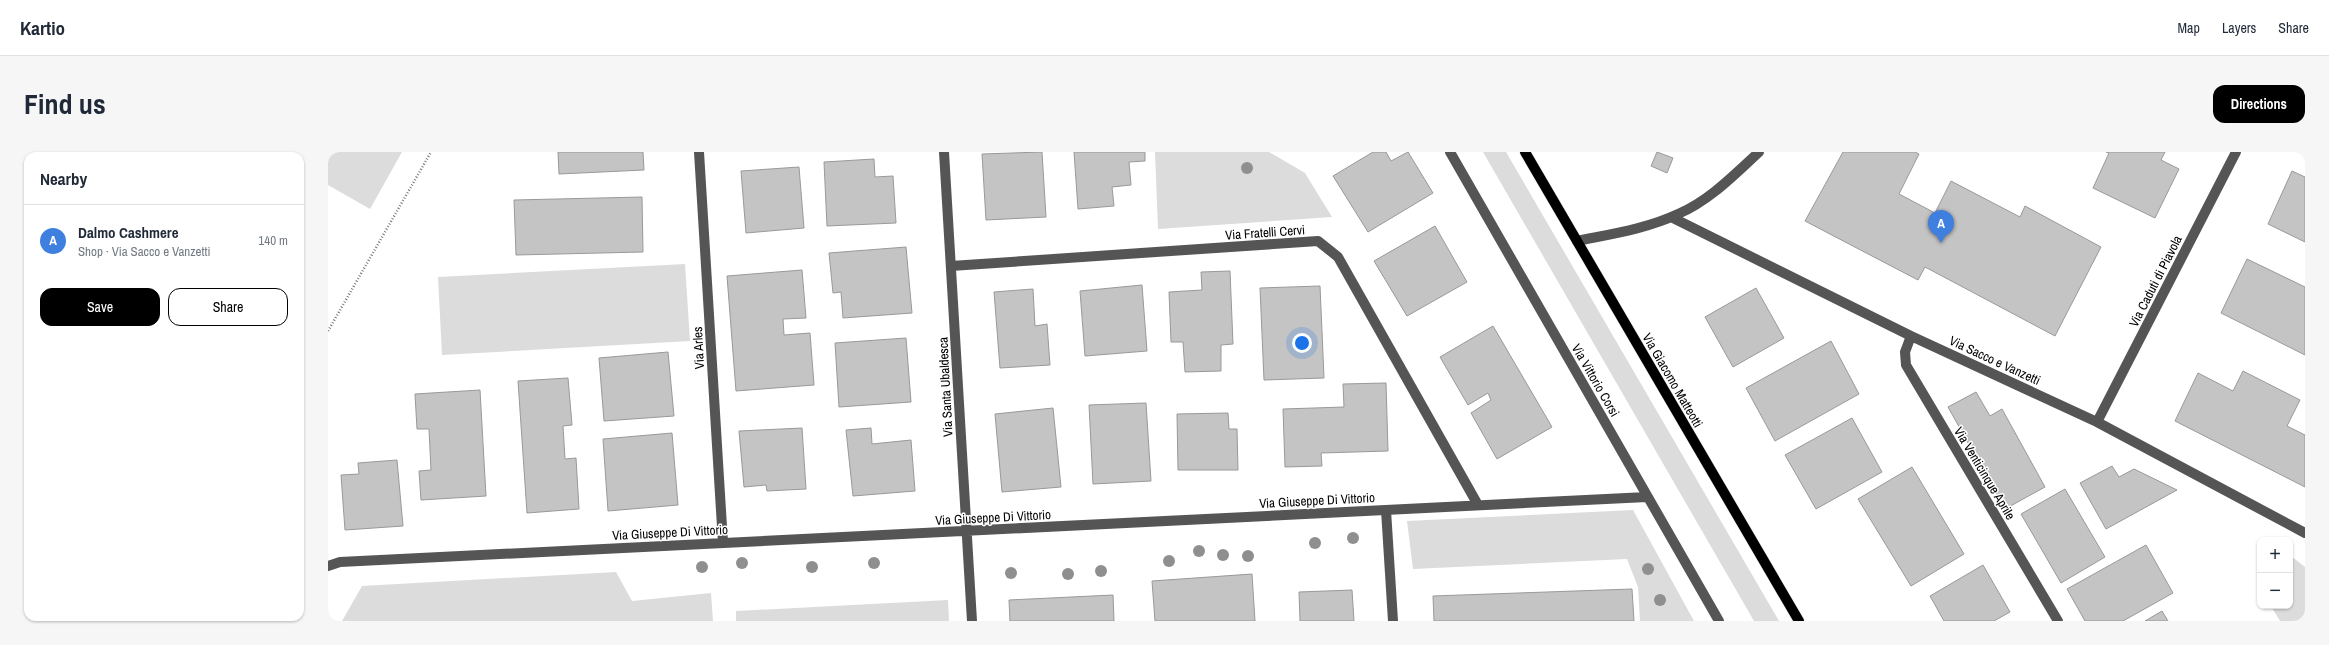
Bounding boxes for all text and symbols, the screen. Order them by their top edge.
text: Kartio [20,15,65,41]
text: Map [2178,19,2200,37]
text: Layers [2222,19,2256,37]
text: Share [2278,19,2309,37]
text: Find us [24,85,106,123]
button: Directions [2213,85,2305,123]
text: Nearby [40,167,87,190]
pin: A [1928,210,1954,243]
street label: Via Fratelli Cervi [1225,221,1305,244]
text: Dalmo Cashmere [78,222,179,243]
text: A [49,232,57,249]
text: 140 m [258,232,288,249]
street label: Via Caduti di Piavola [2125,233,2186,330]
text: Shop · Via Sacco e Vanzetti [78,243,210,260]
button: Save [40,288,160,326]
button: Share [168,288,288,326]
street label: Via Arles [689,326,708,370]
street label: Via Giacomo Matteotti [1639,330,1707,431]
street label: Via Sacco e Vanzetti [1947,332,2043,389]
your location [1292,333,1312,353]
street label: Via Santa Ubaldesca [934,337,957,437]
street label: Via Vittorio Corsi [1568,341,1623,420]
street label: Via Venticinque Aprile [1950,424,2019,523]
street label: Via Giuseppe Di Vittorio [1259,489,1375,512]
street label: Via Giuseppe Di Vittorio [935,506,1051,529]
street label: Via Giuseppe Di Vittorio [612,521,728,544]
map controls [2257,537,2293,609]
button: + [2257,537,2293,573]
button: − [2257,573,2293,609]

